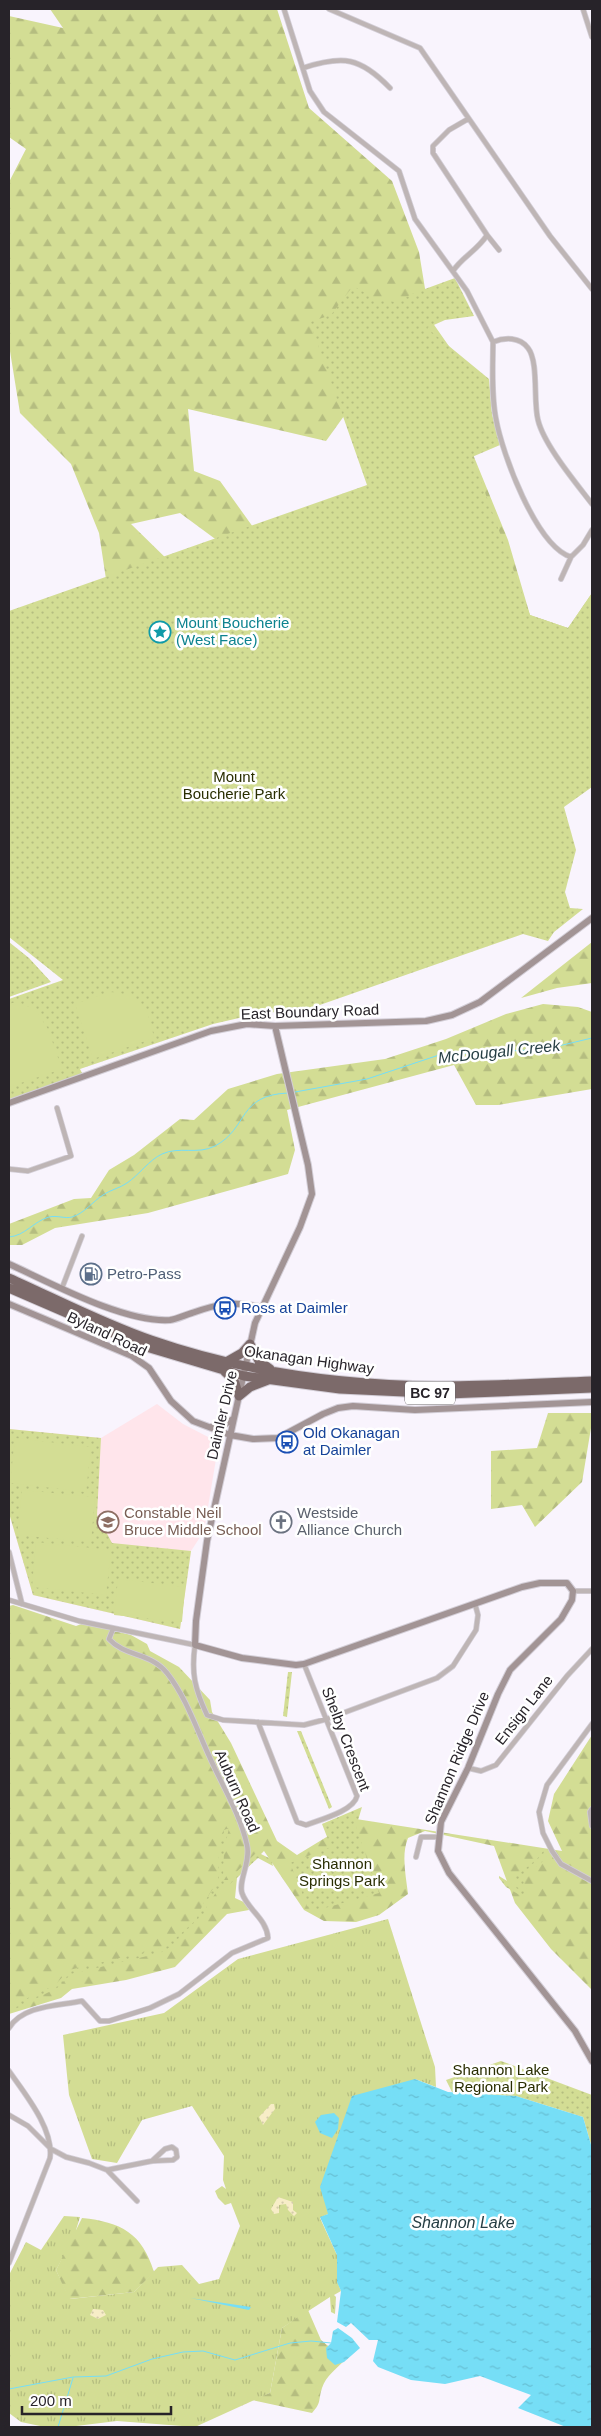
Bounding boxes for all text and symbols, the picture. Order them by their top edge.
place label: Mount Boucherie (West Face) [176,614,289,648]
place icon: Mount Boucherie (West Face) [148,620,172,644]
park label: Mount Boucherie Park [183,768,286,802]
street label: East Boundary Road [241,1001,379,1022]
water label: McDougall Creek [437,1037,562,1066]
fuel station icon: Petro-Pass [79,1262,103,1286]
place label: Petro-Pass [107,1265,181,1282]
bus stop icon: Ross at Daimler [213,1296,237,1320]
place label: Ross at Daimler [241,1299,348,1316]
street label: Byland Road [65,1308,150,1359]
street label: Okanagan Highway [243,1342,376,1377]
street label: Daimler Drive [203,1369,240,1461]
road number: BC 97 [405,1382,455,1405]
place label: Old Okanagan at Daimler [303,1424,400,1458]
bus stop icon: Old Okanagan at Daimler [275,1430,299,1454]
place label: Constable Neil Bruce Middle School [124,1504,262,1538]
place label: Westside Alliance Church [297,1504,402,1538]
school or university icon: Constable Neil Bruce Middle School [96,1510,120,1534]
church icon: Westside Alliance Church [269,1510,293,1534]
street label: Ensign Lane [491,1672,556,1748]
street label: Shelby Crescent [319,1684,374,1794]
street label: Shannon Ridge Drive [421,1689,492,1827]
street label: Auburn Road [212,1747,263,1835]
park label: Shannon Springs Park [299,1855,385,1889]
park label: Shannon Lake Regional Park [453,2061,549,2095]
water label: Shannon Lake [411,2214,515,2231]
scale bar [22,2384,171,2416]
text: 200 m [30,2392,72,2409]

